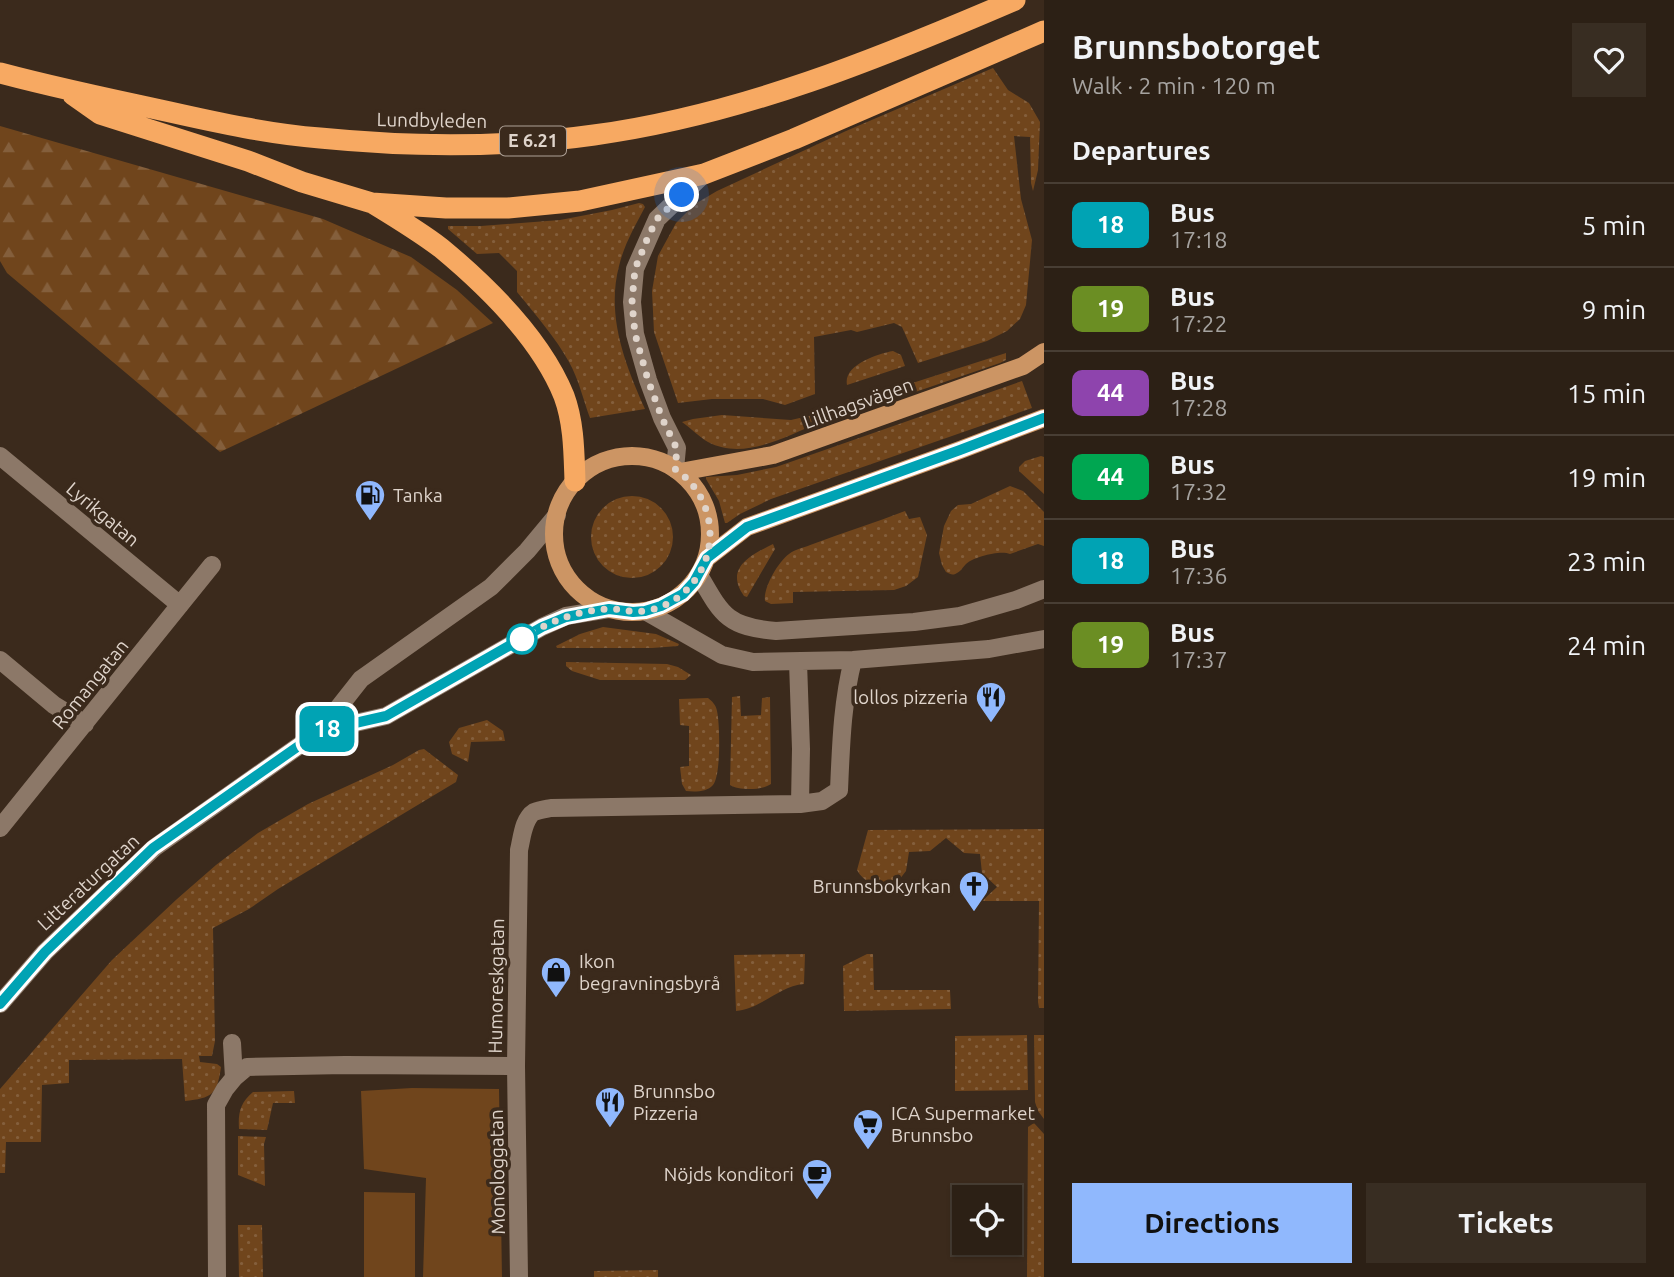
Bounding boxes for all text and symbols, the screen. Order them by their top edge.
button: heart [1572,23,1646,97]
text: Brunnsbotorget [1072,28,1320,65]
text: Walk · 2 min · 120 m [1072,73,1276,98]
street label: Lundbyleden [376,108,488,132]
road number: E 6.21 [500,126,566,156]
text: Departures [1072,136,1210,165]
your location [664,177,699,212]
text: Bus [1170,198,1215,227]
text: 18 [1097,211,1124,238]
text: 5 min [1582,211,1646,240]
text: 17:18 [1170,227,1228,252]
text: Bus [1170,282,1215,311]
text: 19 [1097,295,1124,322]
text: 9 min [1582,295,1646,324]
text: 17:22 [1170,311,1228,336]
text: Bus [1170,366,1215,395]
street label: Lillhagsvägen [800,373,916,433]
text: 44 [1097,379,1124,406]
text: 15 min [1567,379,1646,408]
text: 17:28 [1170,395,1228,420]
text: Bus [1170,450,1215,479]
text: 44 [1097,463,1124,490]
text: 19 min [1567,463,1646,492]
street label: Lyrikgatan [62,477,144,551]
fuel station icon: Tanka [353,478,387,522]
text: 17:32 [1170,479,1228,504]
place label: Tanka [393,484,443,506]
text: Bus [1170,534,1215,563]
text: 18 [1097,547,1124,574]
text: 23 min [1567,547,1646,576]
text: 17:36 [1170,563,1228,588]
text: Bus [1170,618,1215,647]
unlabelled marker [507,624,537,654]
text: 19 [1097,631,1124,658]
text: 24 min [1567,631,1646,660]
street label: Romangatan [47,635,133,733]
text: 17:37 [1170,647,1228,672]
restaurant icon: lollos pizzeria [974,680,1008,724]
place label: lollos pizzeria [853,686,968,708]
line badge: 18 [296,706,358,752]
text: 18 [313,715,341,742]
street label: Litteraturgatan [33,829,143,935]
church icon: Brunnsbokyrkan [957,869,991,913]
place label: Brunnsbokyrkan [813,875,951,897]
street label: Humoreskgatan [484,918,508,1054]
place label: Ikon begravningsbyrå [579,950,720,994]
shop icon: Ikon begravningsbyrå [539,955,573,999]
place label: Brunnsbo Pizzeria [633,1080,715,1124]
restaurant icon: Brunnsbo Pizzeria [593,1085,627,1129]
place label: ICA Supermarket Brunnsbo [891,1102,1035,1146]
supermarket icon: ICA Supermarket Brunnsbo [851,1107,885,1151]
street label: Monologgatan [485,1109,509,1235]
cafe icon: Nöjds konditori [800,1157,834,1201]
place label: Nöjds konditori [664,1163,794,1185]
button: Directions [1072,1183,1352,1263]
button: Tickets [1366,1183,1646,1263]
map controls [952,1185,1022,1255]
button: locate [952,1185,1022,1255]

